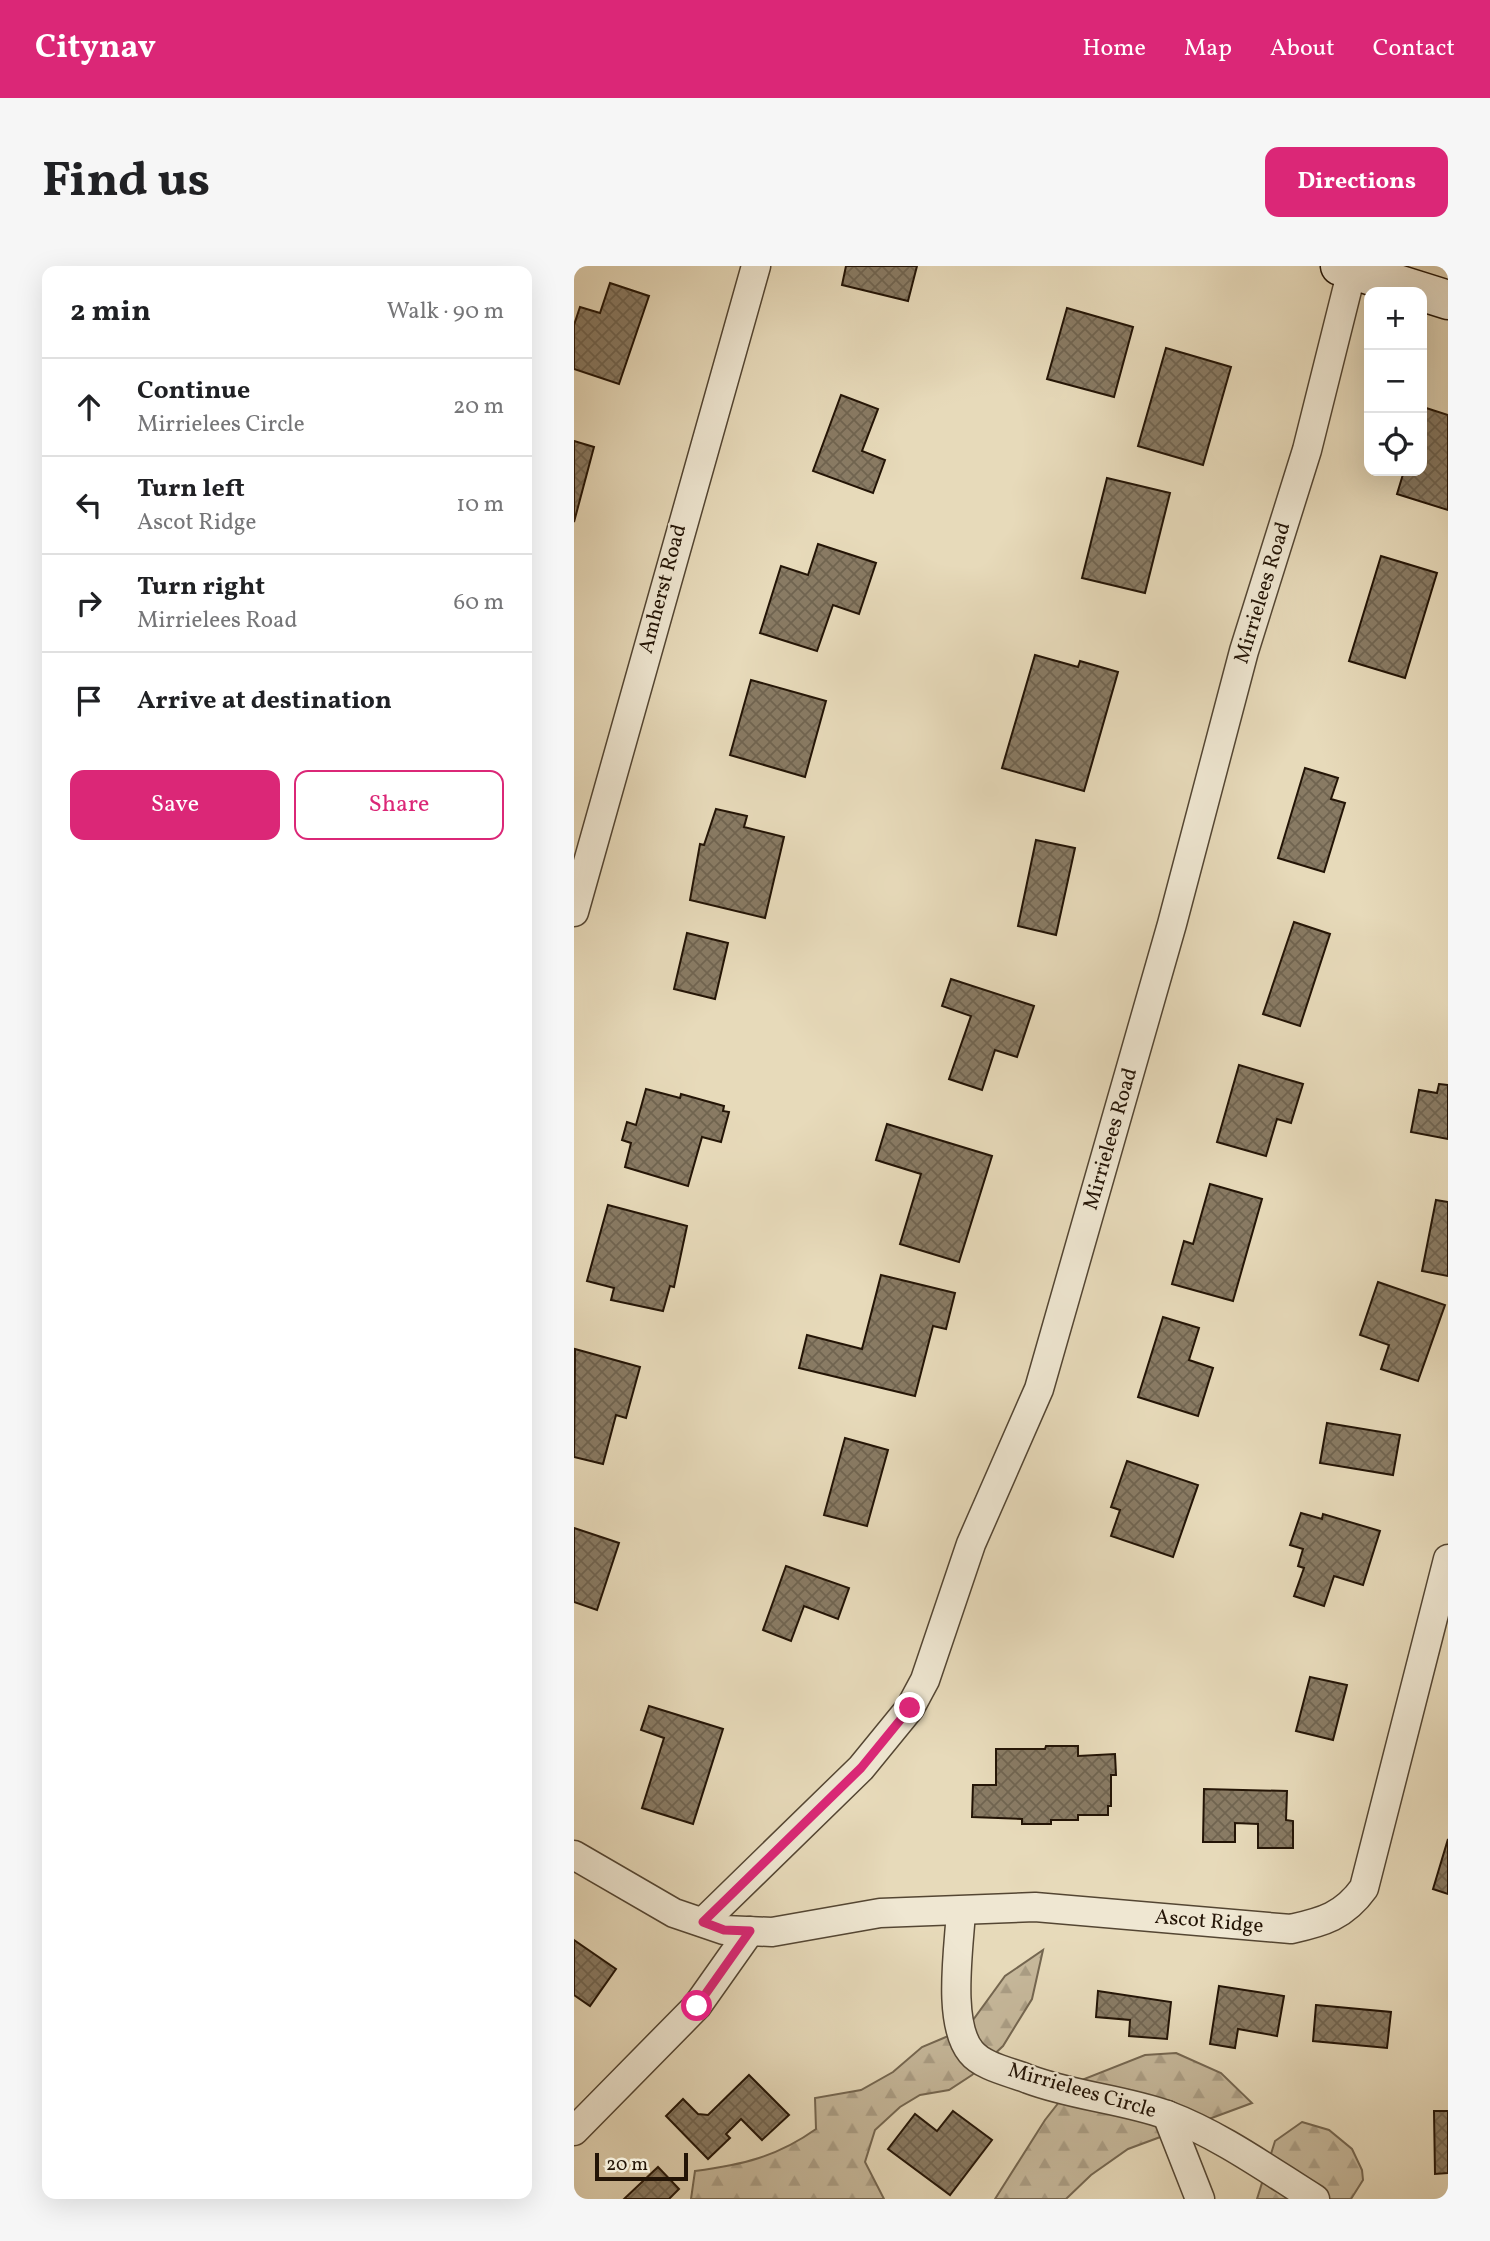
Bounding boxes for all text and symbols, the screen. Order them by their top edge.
text: Citynav [35,26,156,72]
text: Home [1082,32,1146,66]
text: Map [1184,32,1232,66]
text: About [1270,32,1335,66]
text: Contact [1373,32,1455,66]
button: Directions [1265,147,1448,217]
text: Find us [42,148,210,217]
map controls [1364,287,1427,476]
button: + [1364,287,1427,350]
text: 2 min [70,291,151,333]
text: Walk · 90 m [387,296,504,328]
button: − [1364,350,1427,413]
text: Continue [137,373,250,409]
icon: ahead [70,388,108,426]
text: 20 m [453,391,504,423]
text: Mirrielees Circle [137,409,305,441]
button: locate [1364,413,1427,476]
text: Turn left [137,471,245,507]
icon: left [70,486,108,524]
text: 10 m [456,489,504,521]
text: Ascot Ridge [137,507,257,539]
street label: Mirrielees Road [1228,519,1298,667]
street label: Amherst Road [632,521,694,657]
text: Turn right [137,569,265,605]
icon: right [70,584,108,622]
text: 60 m [454,587,504,619]
text: Mirrielees Road [137,605,298,637]
icon: arrive [70,682,108,720]
text: Arrive at destination [137,683,392,719]
button: Save [70,770,280,840]
button: Share [294,770,504,840]
street label: Mirrielees Road [1077,1065,1145,1213]
route end [894,1692,925,1723]
street label: Ascot Ridge [1153,1903,1265,1941]
route start [681,1990,712,2021]
street label: Mirrielees Circle [1004,2056,1160,2126]
scale bar [595,2150,688,2182]
text: 20 m [606,2152,648,2178]

